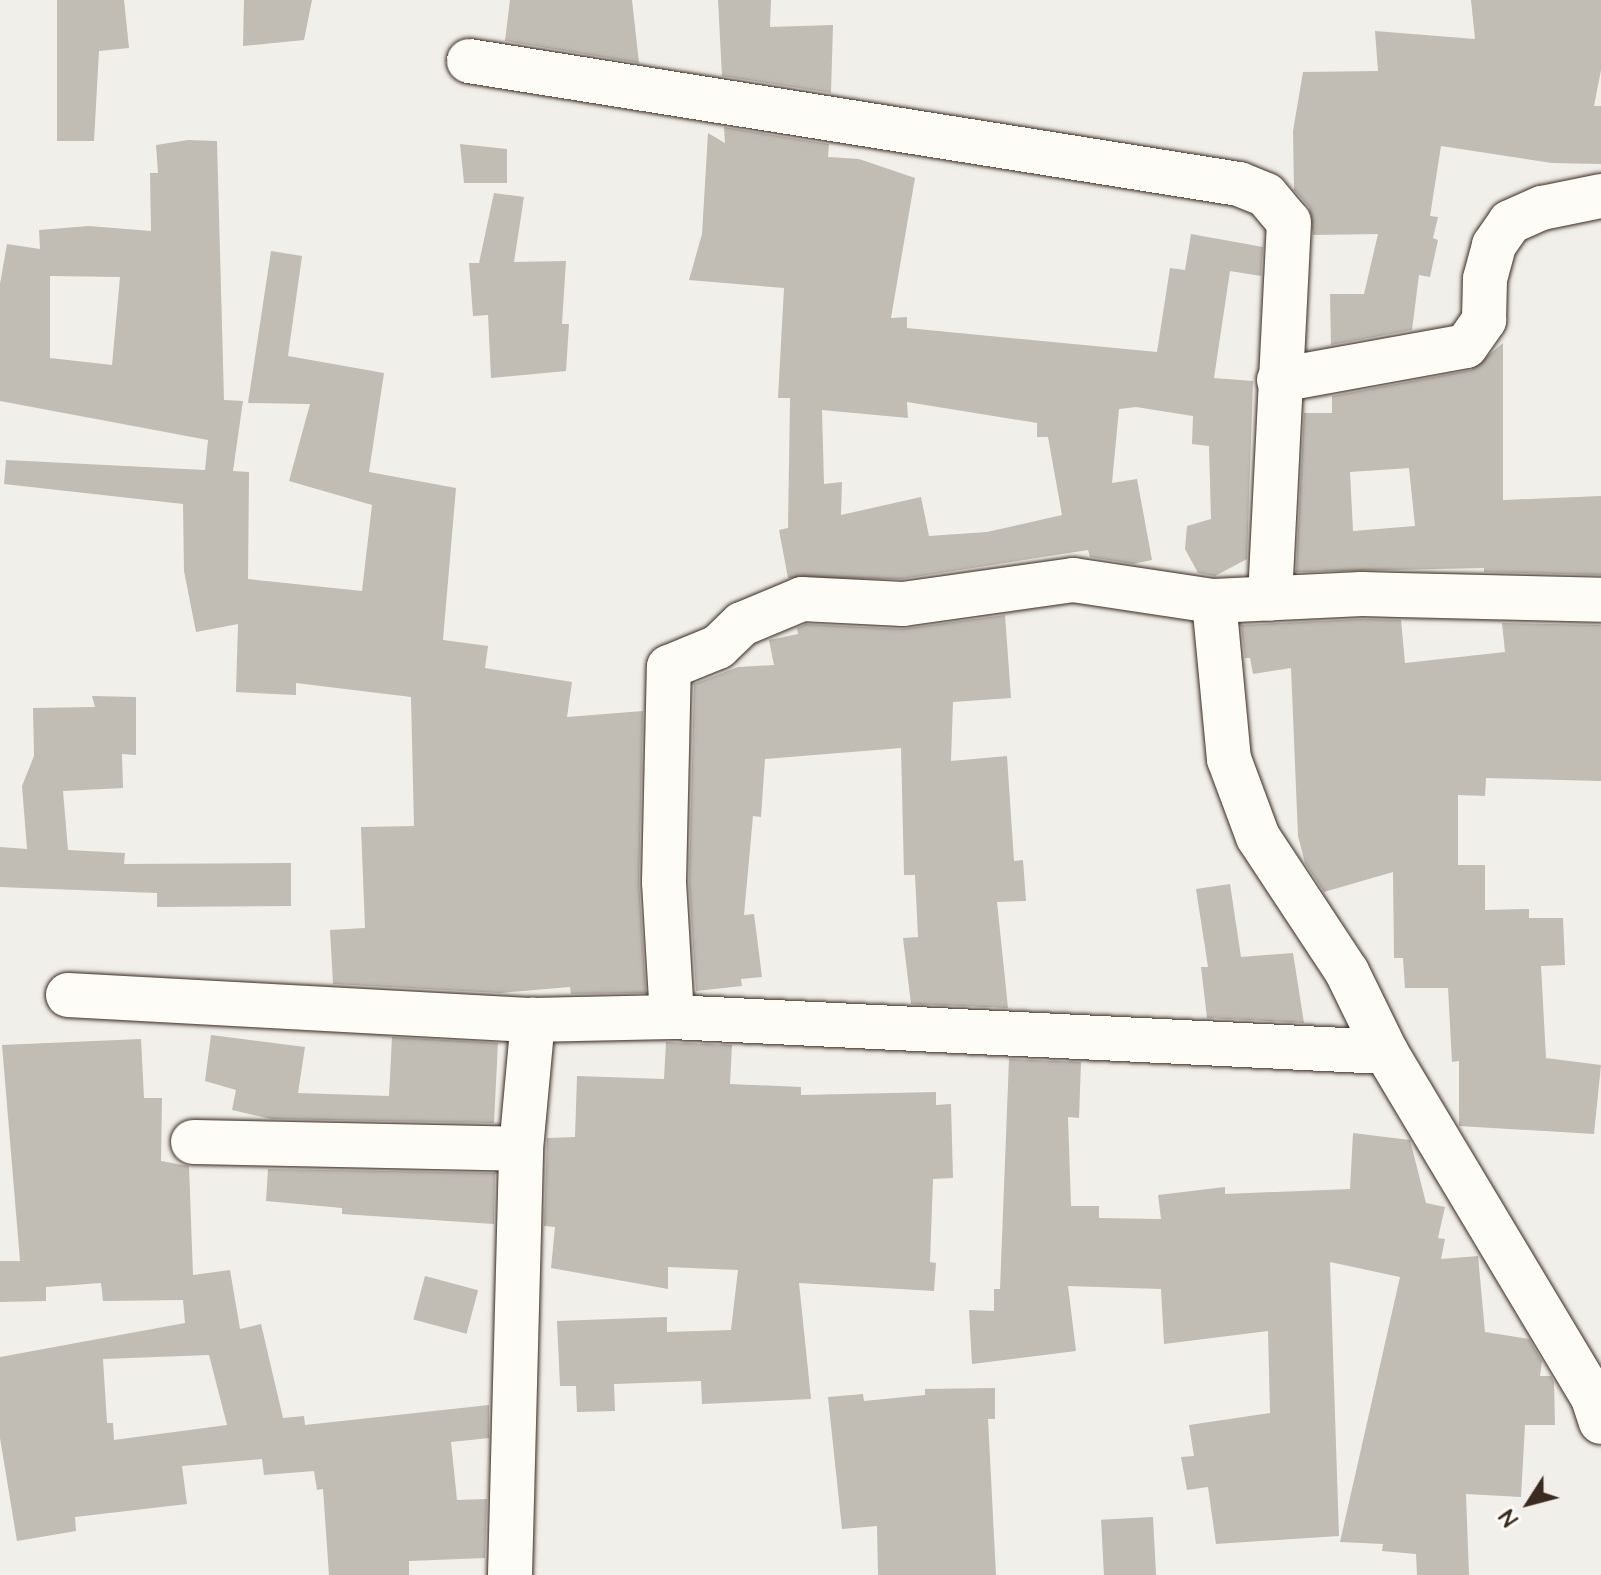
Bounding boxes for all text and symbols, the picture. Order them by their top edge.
north arrow [1489,1463,1569,1543]
text: N [1493,1503,1526,1532]

